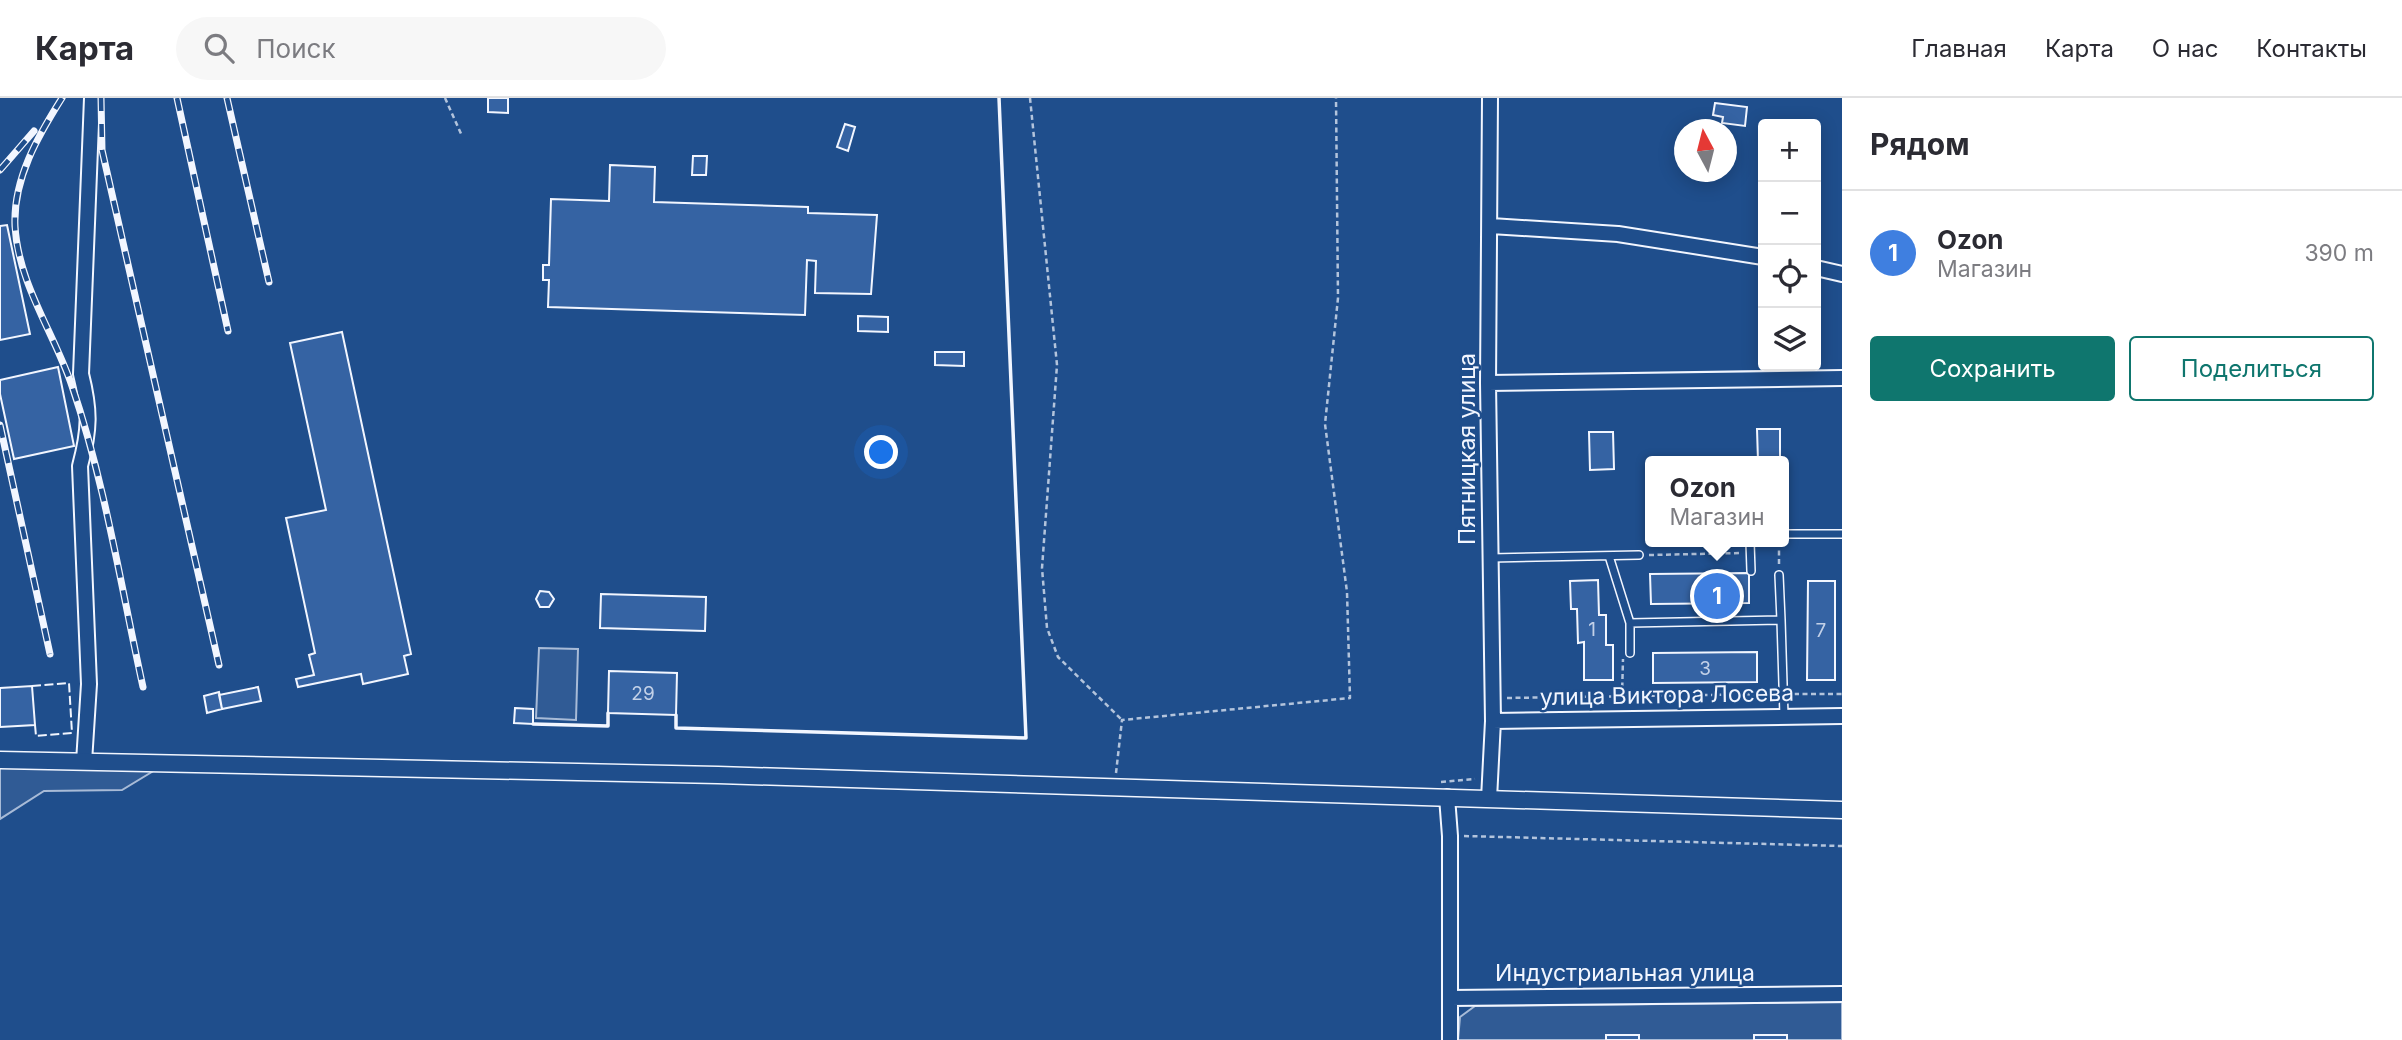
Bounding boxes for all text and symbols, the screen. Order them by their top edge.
search box [176,17,666,80]
text: Карта [35,28,134,68]
icon: search [200,29,238,67]
text: Поиск [256,33,335,64]
text: Главная [1911,34,2007,63]
text: Карта [2045,34,2114,63]
text: О нас [2152,34,2218,63]
text: Контакты [2256,34,2367,63]
north arrow [1674,119,1737,182]
map controls [1758,119,1821,371]
button: + [1758,119,1821,182]
text: Рядом [1870,126,1970,162]
button: − [1758,182,1821,245]
text: Ozon [1937,224,2004,255]
text: 1 [1888,239,1898,267]
text: 390 m [2304,239,2374,267]
button: locate [1758,245,1821,308]
text: Магазин [1937,255,2032,283]
button: layers [1758,308,1821,371]
button: Сохранить [1870,336,2115,401]
button: Поделиться [2129,336,2374,401]
street label: Пятницкая улица [1453,353,1481,545]
your location [864,435,898,469]
popup [1645,456,1789,547]
text: Ozon [1669,472,1736,503]
text: Магазин [1669,503,1765,531]
pin: 1 [1694,570,1740,622]
house number: 1 [1588,618,1596,641]
house number: 7 [1816,619,1826,642]
house number: 3 [1699,657,1711,680]
street label: улица Виктора Лосева [1540,679,1794,711]
house number: 29 [631,682,655,705]
street label: Индустриальная улица [1495,959,1755,987]

